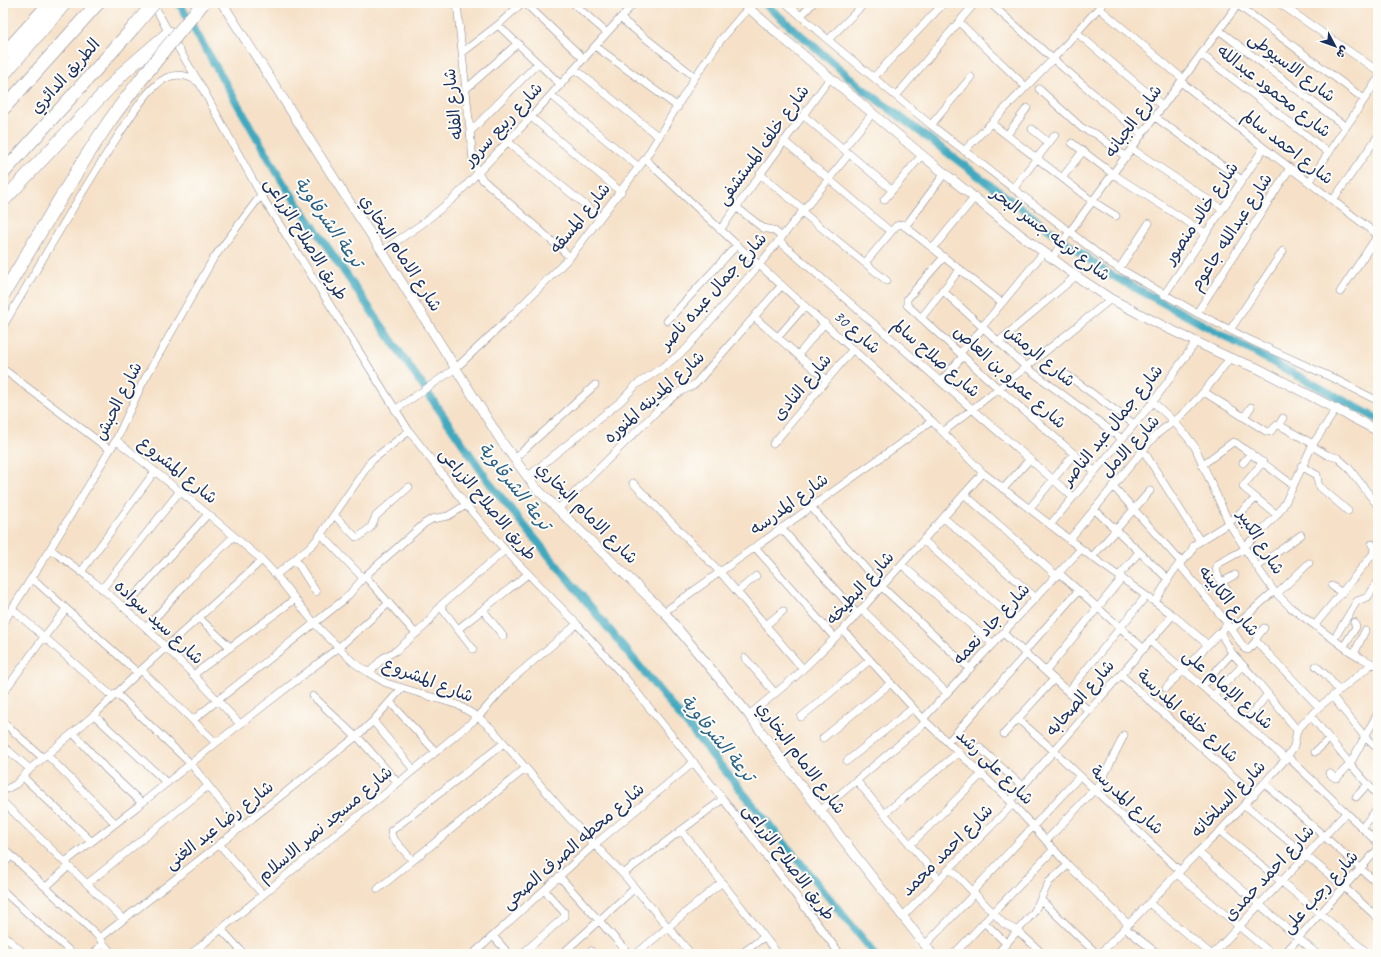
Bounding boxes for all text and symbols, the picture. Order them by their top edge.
north arrow [1315,26,1355,66]
street label: شارع الاسيوطى [1244,27,1340,107]
street label: الطريق الدائري [26,34,106,119]
street label: شارع محمود عبدالله [1212,40,1335,143]
text: ش [1333,43,1352,62]
street label: شارع الفله [439,67,468,141]
street label: شارع ربيع سرور [457,78,548,172]
street label: شارع الجبانه [1099,80,1167,162]
street label: شارع خلف المستشفى [712,81,814,210]
street label: شارع احمد سالم [1236,105,1338,191]
street label: شارع خالد منصور [1158,158,1244,270]
street label: شارع عبدالله جاعوم [1185,169,1279,296]
water label: ترعة الشرقاوية [290,173,370,274]
street label: طريق الاصلاح الزراعى [259,174,352,305]
street label: شارع المسقه [545,178,616,258]
street label: شارع ترعه جسر البحر [985,181,1115,286]
street label: شارع الامام البخاري [354,191,447,317]
street label: شارع جمال عبده ناصر [653,228,772,356]
street label: شارع 30 [828,305,885,359]
street label: شارع صلاح سالم [886,314,984,404]
street label: شارع الرمش [1000,320,1080,392]
street label: شارع عمرو بن العاص [949,321,1071,434]
street label: شارع المدينه المنوره [599,346,709,449]
street label: شارع النادى [768,349,837,425]
street label: شارع الحبش [89,358,148,444]
street label: شارع جمال عبد الناصر [1055,360,1168,492]
street label: شارع الامل [1096,411,1165,482]
street label: شارع المشروع [133,432,222,509]
water label: ترعة الشرقاوية [474,438,558,536]
street label: طريق الاصلاح الزراعى [434,443,541,565]
street label: شارع الامام البخاري [530,458,642,570]
street label: شارع المدرسه [746,469,833,540]
street label: شارع الكبير [1231,504,1289,579]
street label: شارع البطيخه [821,547,899,630]
street label: شارع الكابينه [1193,561,1264,641]
street label: شارع سيد سواده [109,575,208,670]
street label: شارع جاد نعمه [948,579,1035,670]
street label: شارع الإمام على [1177,644,1277,735]
street label: شارع المشروع [379,653,477,708]
street label: شارع الصحابه [1041,655,1120,741]
street label: شارع خلف المدرسة [1132,665,1243,768]
water label: ترعة الشرقاوية [676,690,761,788]
street label: شارع الامام البخاري [750,698,850,820]
street label: شارع على رشد [951,725,1038,810]
street label: شارع السلخانه [1186,756,1271,843]
street label: شارع مسجد نصر الاسلام [253,761,398,888]
street label: شارع المدرسة [1085,761,1168,840]
street label: شارع رضا عبد الغنى [160,776,278,875]
street label: شارع محطه الصرف الصحى [497,778,649,915]
street label: طريق الاصلاح الزراعى [737,799,840,925]
street label: شارع احمد محمد [897,800,998,901]
street label: شارع احمد حمدى [1219,821,1320,926]
street label: شارع رجب على [1277,846,1364,939]

